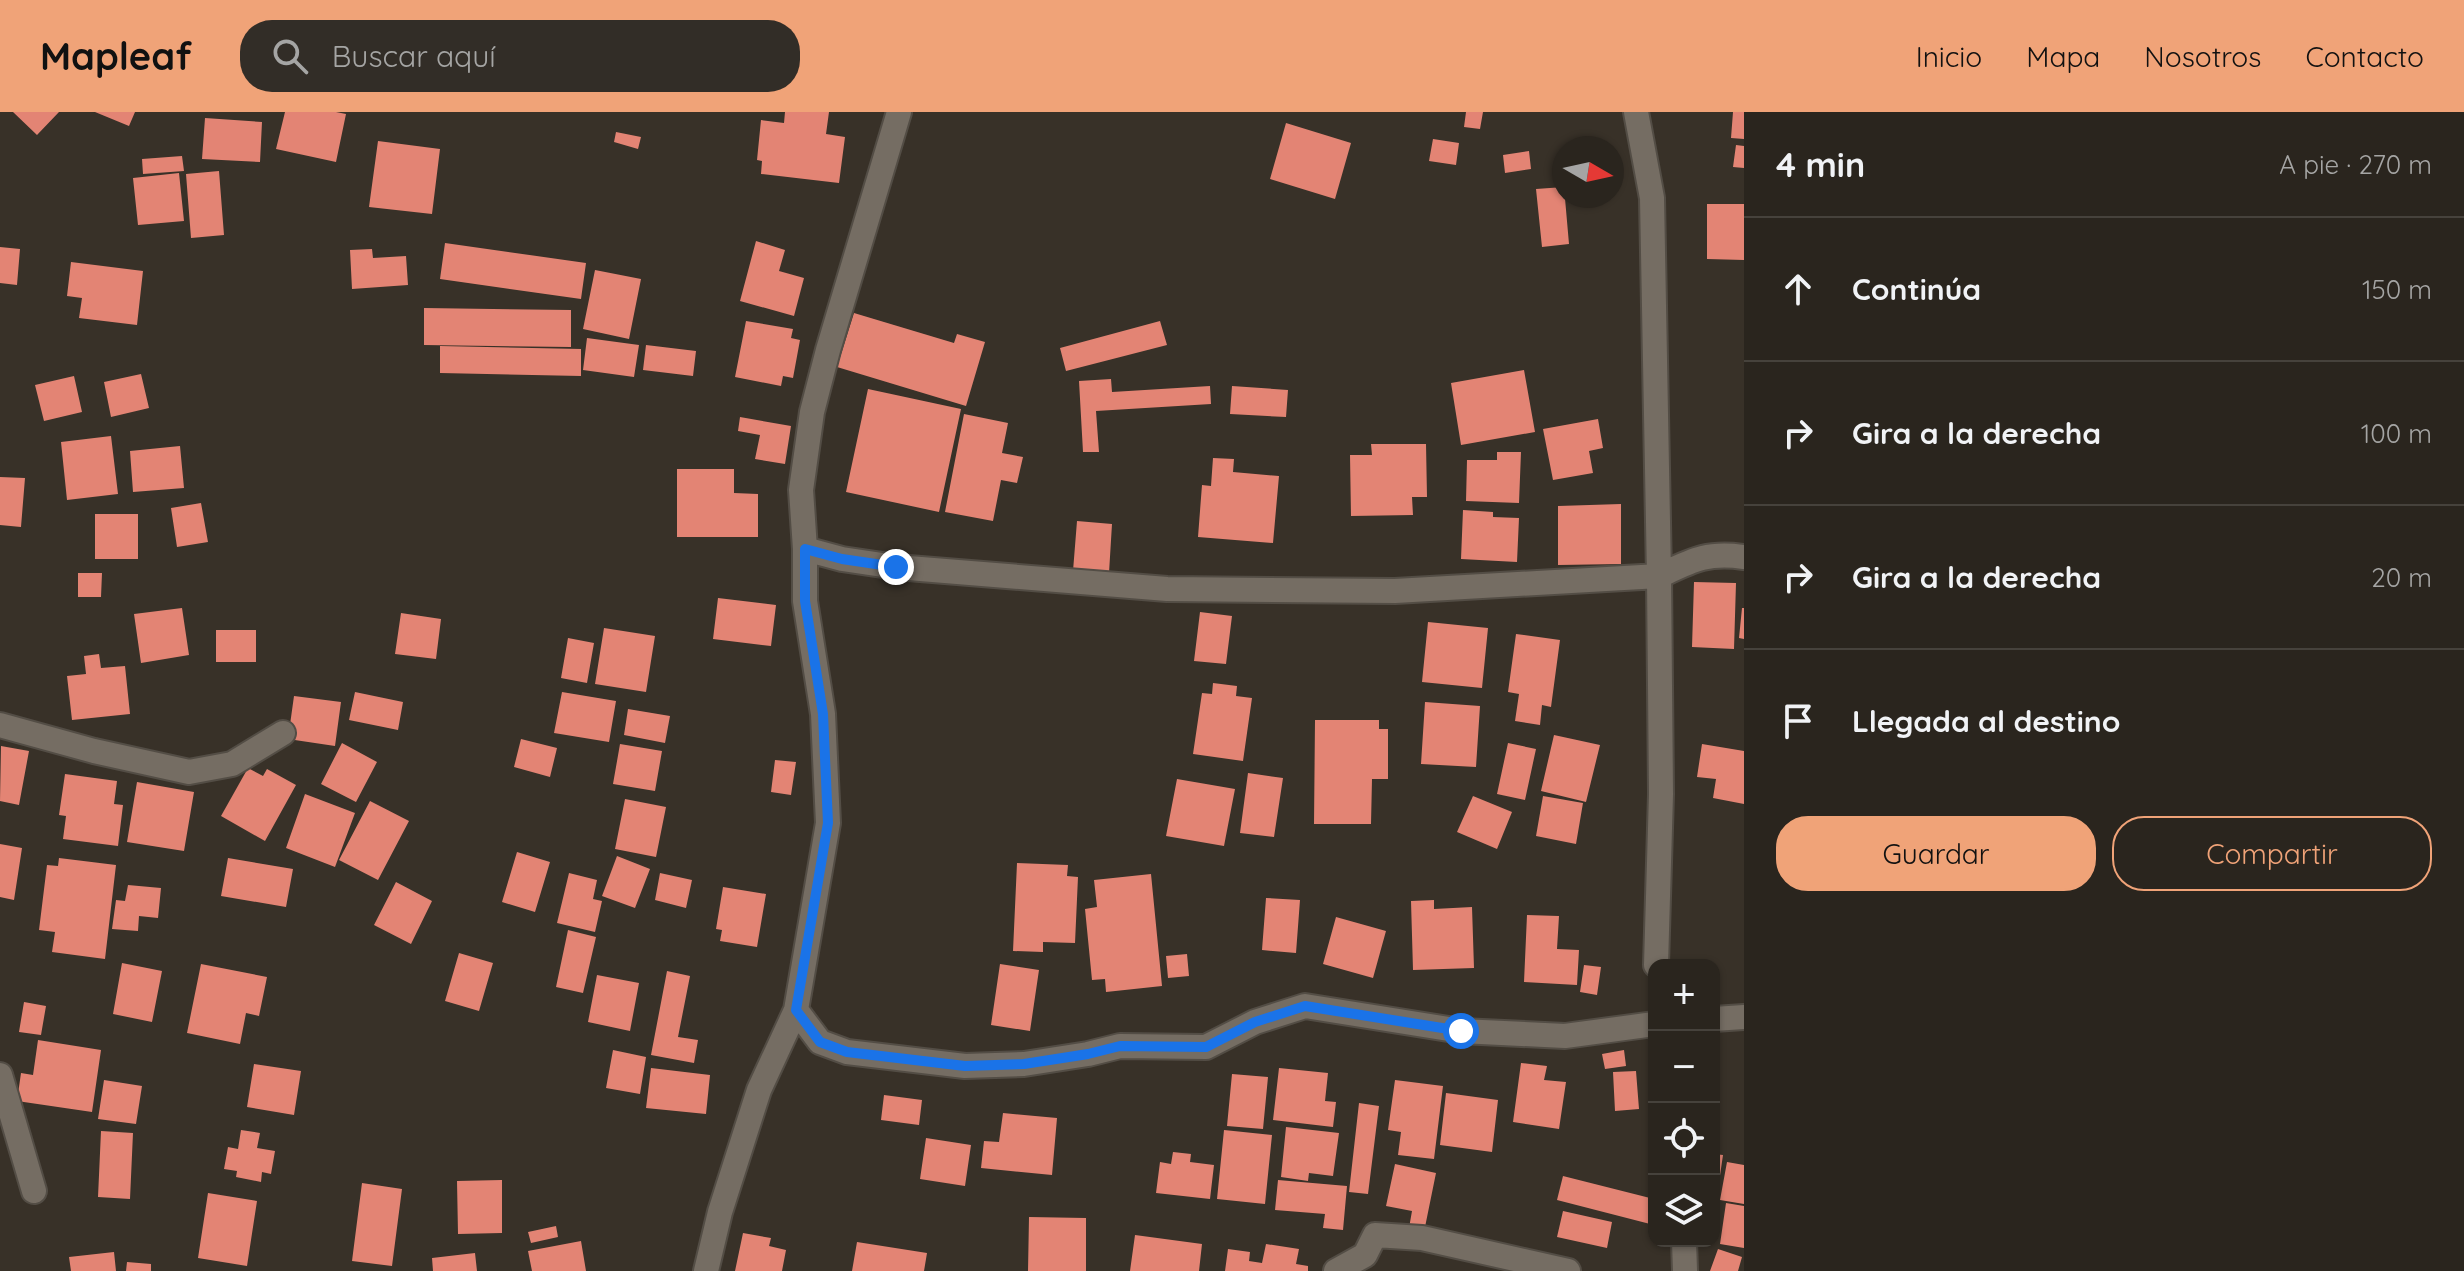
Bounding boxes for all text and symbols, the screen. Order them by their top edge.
search box [240,20,800,92]
text: Mapleaf [40,32,192,80]
icon: search [268,34,312,78]
text: Buscar aquí [332,37,496,75]
text: Inicio [1916,39,1982,74]
text: Mapa [2026,39,2100,74]
text: Nosotros [2144,39,2261,74]
text: Contacto [2305,39,2424,74]
north arrow [1552,136,1624,208]
text: 4 min [1776,143,1865,186]
text: A pie · 270 m [2279,148,2432,181]
icon: ahead [1776,267,1820,311]
text: Continúa [1852,270,1981,308]
text: 150 m [2362,273,2432,306]
icon: right [1776,411,1820,455]
text: Gira a la derecha [1852,414,2101,452]
text: 100 m [2361,417,2432,450]
route end [878,549,914,585]
icon: right [1776,555,1820,599]
text: Gira a la derecha [1852,558,2101,596]
text: 20 m [2371,561,2432,594]
icon: arrive [1776,699,1820,743]
text: Llegada al destino [1852,702,2120,740]
button: Guardar [1776,816,2096,891]
button: Compartir [2112,816,2432,891]
map controls [1648,959,1720,1247]
button: + [1648,959,1720,1031]
route start [1443,1013,1479,1049]
button: − [1648,1031,1720,1103]
button: locate [1648,1103,1720,1175]
button: layers [1648,1175,1720,1247]

